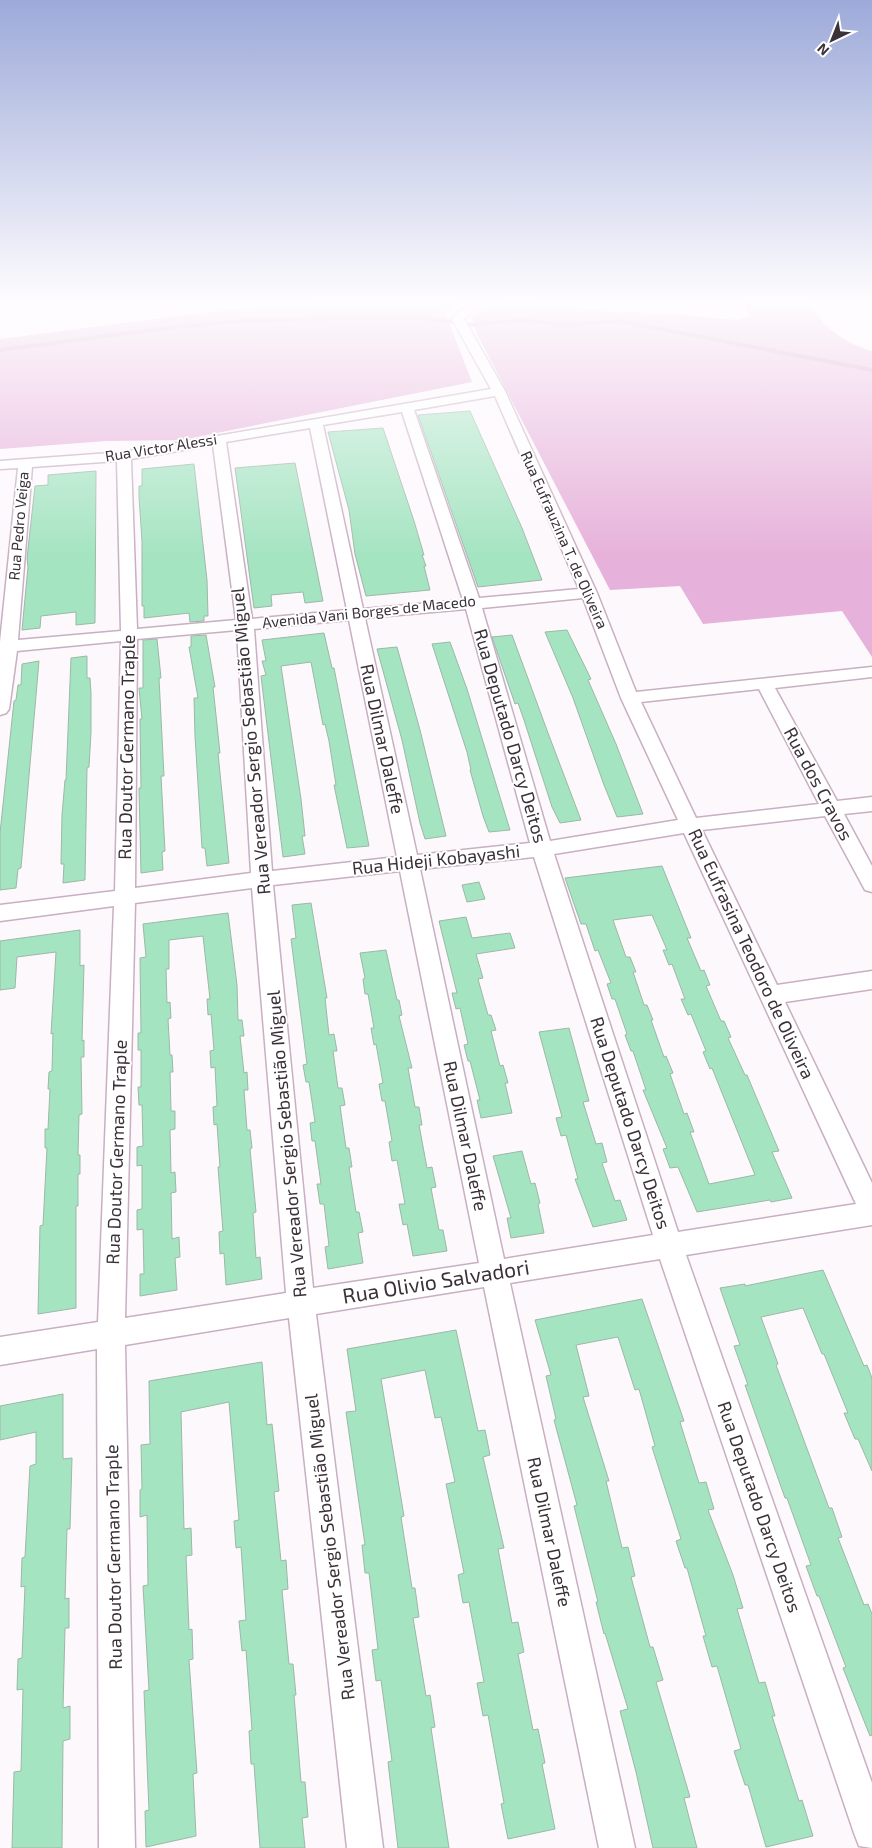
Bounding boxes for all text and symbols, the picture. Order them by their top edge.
north arrow [807,15,857,65]
text: N [813,40,832,60]
street label: Rua Victor Alessi [104,429,218,465]
street label: Rua Eufrauzina T. de Oliveira [517,448,612,631]
street label: Rua Pedro Veiga [4,471,32,581]
street label: Rua Vereador Sergio Sebastião Miguel [226,586,274,896]
street label: Avenida Vani Borges de Macedo [261,591,477,631]
street label: Rua Deputado Darcy Deitos [470,626,552,845]
street label: Rua Doutor Germano Traple [113,634,139,860]
street label: Rua Dilmar Daleffe [356,662,410,816]
street label: Rua dos Cravos [780,723,858,844]
street label: Rua Eufrasina Teodoro de Oliveira [684,825,820,1082]
street label: Rua Hideji Kobayashi [351,839,521,879]
street label: Rua Vereador Sergio Sebastião Miguel [262,989,310,1299]
street label: Rua Deputado Darcy Deitos [586,1014,676,1232]
street label: Rua Doutor Germano Traple [101,1039,131,1265]
street label: Rua Dilmar Daleffe [439,1059,493,1213]
street label: Rua Olivio Salvadori [341,1253,531,1308]
street label: Rua Vereador Sergio Sebastião Miguel [299,1392,359,1702]
street label: Rua Deputado Darcy Deitos [713,1398,806,1615]
street label: Rua Doutor Germano Traple [100,1444,126,1670]
street label: Rua Dilmar Daleffe [523,1455,577,1609]

